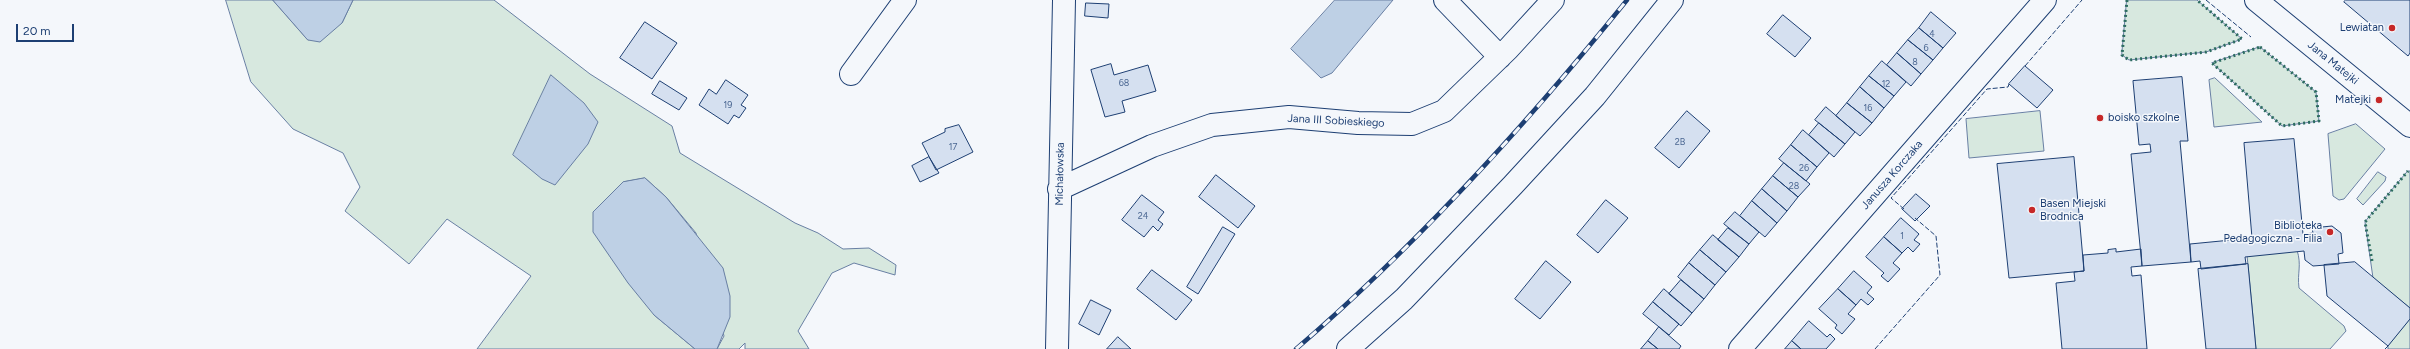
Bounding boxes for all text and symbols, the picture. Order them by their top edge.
scale bar [18,16,76,42]
place label: Lewiatan [2340,21,2384,35]
marker: Lewiatan [2387,23,2397,33]
text: 20 m [23,24,51,38]
house number: 4 [1929,29,1935,39]
street label: Jana Matejki [2305,38,2361,88]
house number: 6 [1923,43,1929,53]
house number: 8 [1912,57,1918,67]
house number: 68 [1119,78,1129,88]
house number: 12 [1882,79,1890,89]
place label: Matejki [2335,93,2371,107]
marker: Matejki [2374,95,2384,105]
house number: 19 [724,100,732,110]
house number: 16 [1864,103,1872,113]
place label: boisko szkolne [2108,111,2180,125]
street label: Jana III Sobieskiego [1287,112,1385,130]
marker: boisko szkolne [2095,113,2105,123]
house number: 2B [1675,137,1685,147]
street label: Janusza Korczaka [1859,138,1925,212]
house number: 17 [949,142,957,152]
street label: Michałowska [1053,142,1067,206]
house number: 26 [1799,163,1809,173]
house number: 28 [1789,181,1799,191]
place label: Basen Miejski Brodnica [2040,197,2106,223]
marker: Basen Miejski Brodnica [2027,205,2037,215]
house number: 24 [1138,211,1148,221]
place label: Biblioteka Pedagogiczna - Filia [2224,219,2322,245]
marker: Biblioteka Pedagogiczna - Filia [2325,227,2335,237]
house number: 1 [1900,231,1904,241]

